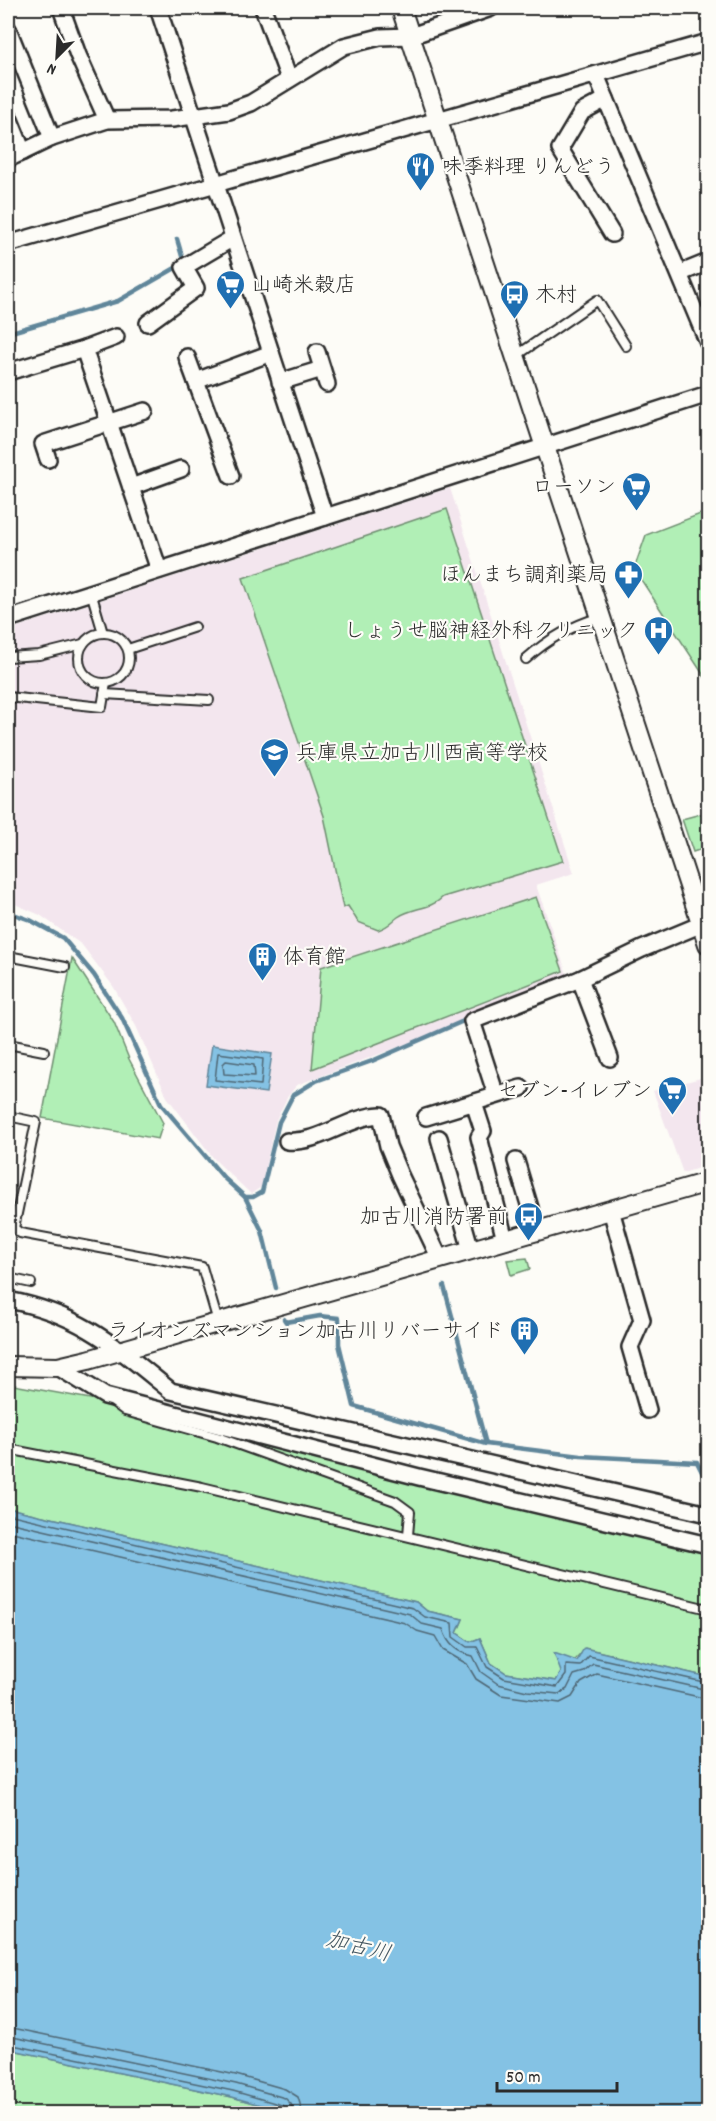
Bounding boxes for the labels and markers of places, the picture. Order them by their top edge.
restaurant icon: 味季料理 りんどう [405,150,437,192]
place label: 味季料理 りんどう [442,154,615,184]
supermarket icon: 山崎米穀店 [214,268,246,310]
place label: 山崎米穀店 [251,272,356,302]
bus stop icon: 木村 [498,278,530,320]
place label: 木村 [535,282,577,312]
supermarket icon: ローソン [621,470,653,512]
place label: ローソン [532,474,616,504]
pharmacy icon: ほんまち調剤薬局 [613,558,645,600]
place label: ほんまち調剤薬局 [440,562,608,592]
hospital icon: しょうせ脳神経外科クリニック [643,614,675,656]
place label: しょうせ脳神経外科クリニック [344,618,638,648]
school or university icon: 兵庫県立加古川西高等学校 [259,736,291,778]
place label: 兵庫県立加古川西高等学校 [296,740,548,770]
building icon: 体育館 [246,940,278,982]
place label: 体育館 [283,944,346,974]
supermarket icon: セブン-イレブン [657,1074,689,1116]
place label: セブン-イレブン [498,1078,652,1108]
bus stop icon: 加古川消防署前 [512,1200,544,1242]
place label: 加古川消防署前 [360,1204,507,1234]
building icon: ライオンズマンション加古川リバーサイド [509,1314,541,1356]
place label: ライオンズマンション加古川リバーサイド [108,1318,504,1348]

